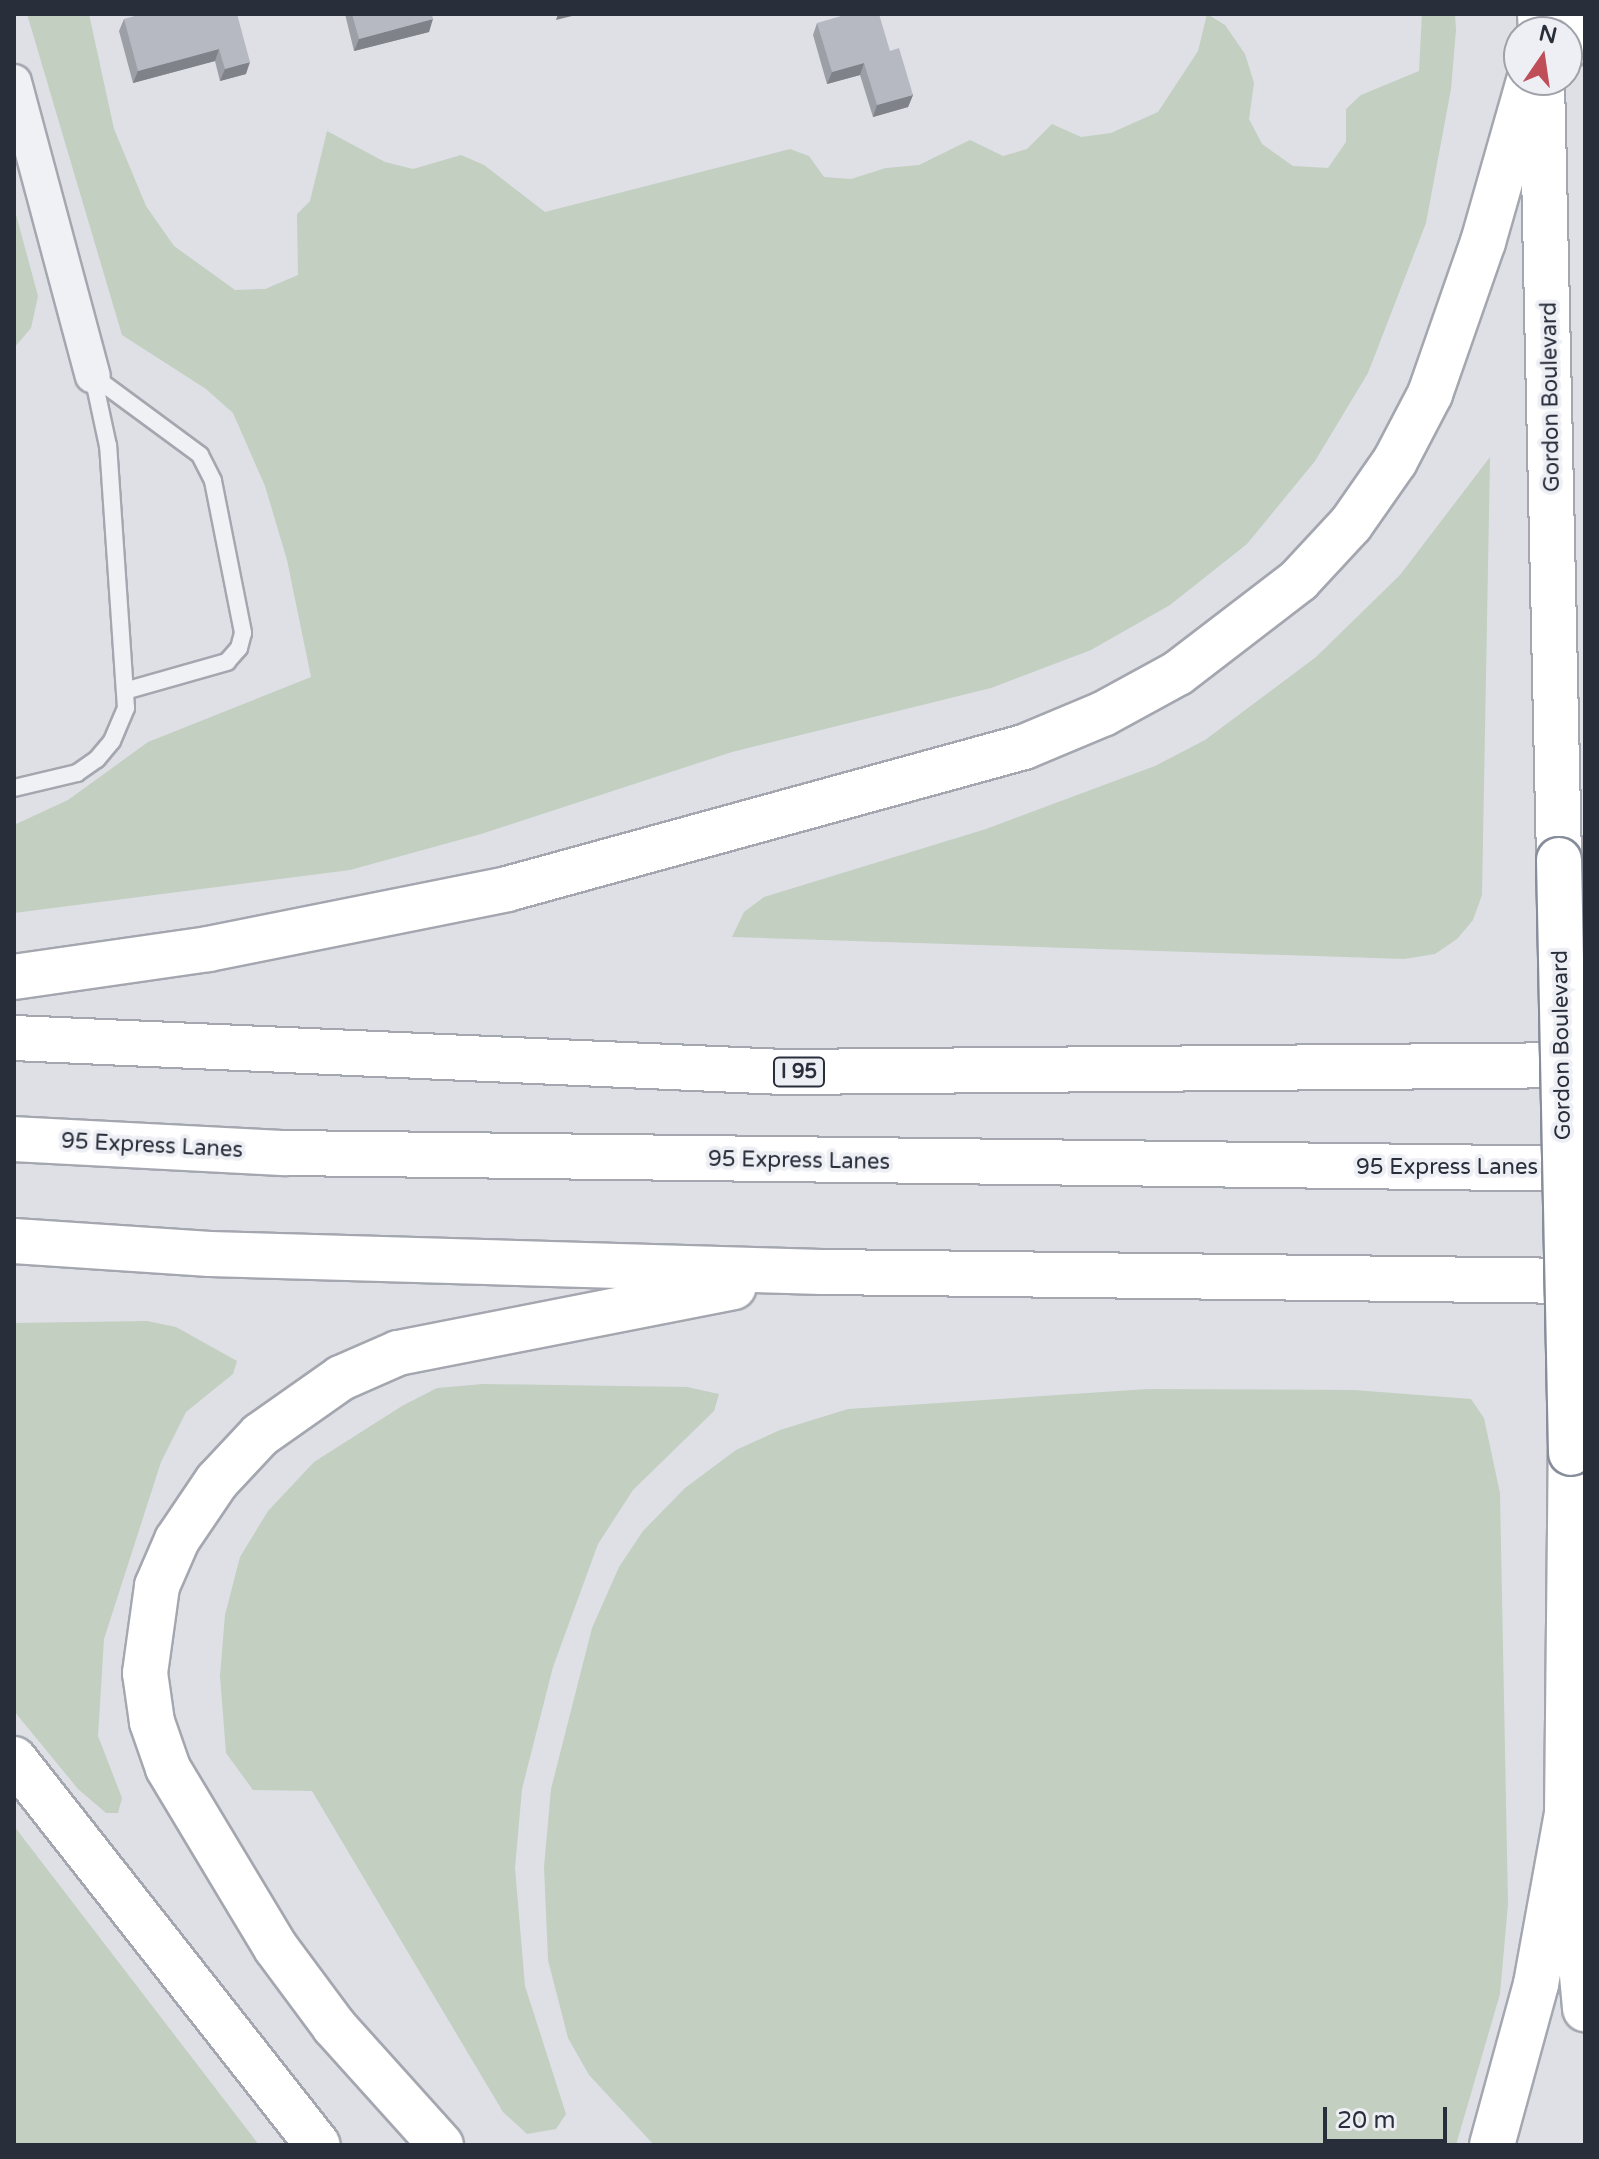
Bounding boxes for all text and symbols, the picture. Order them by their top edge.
north arrow [1503,16,1583,96]
text: N [1536,20,1559,49]
street label: Gordon Boulevard [1536,302,1566,492]
street label: Gordon Boulevard [1547,950,1577,1140]
road number: I 95 [771,1056,827,1088]
street label: 95 Express Lanes [60,1128,244,1164]
street label: 95 Express Lanes [708,1146,890,1176]
street label: 95 Express Lanes [1356,1155,1538,1181]
scale bar [1327,2091,1451,2141]
text: 20 m [1337,2106,1395,2135]

